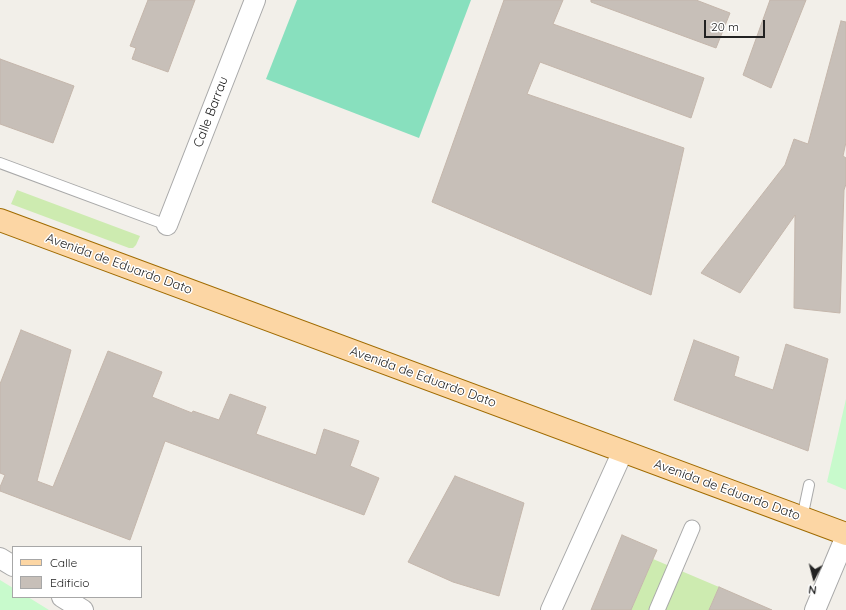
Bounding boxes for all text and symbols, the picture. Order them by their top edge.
scale bar [706,12,767,38]
text: 20 m [711,19,739,34]
street label: Calle Barrau [190,74,232,150]
street label: Avenida de Eduardo Dato [44,230,194,298]
street label: Avenida de Eduardo Dato [348,343,498,411]
street label: Avenida de Eduardo Dato [652,456,802,524]
legend [12,546,142,598]
text: Calle [50,555,77,570]
north arrow [794,558,834,598]
text: Edificio [50,575,90,590]
text: N [808,582,817,597]

